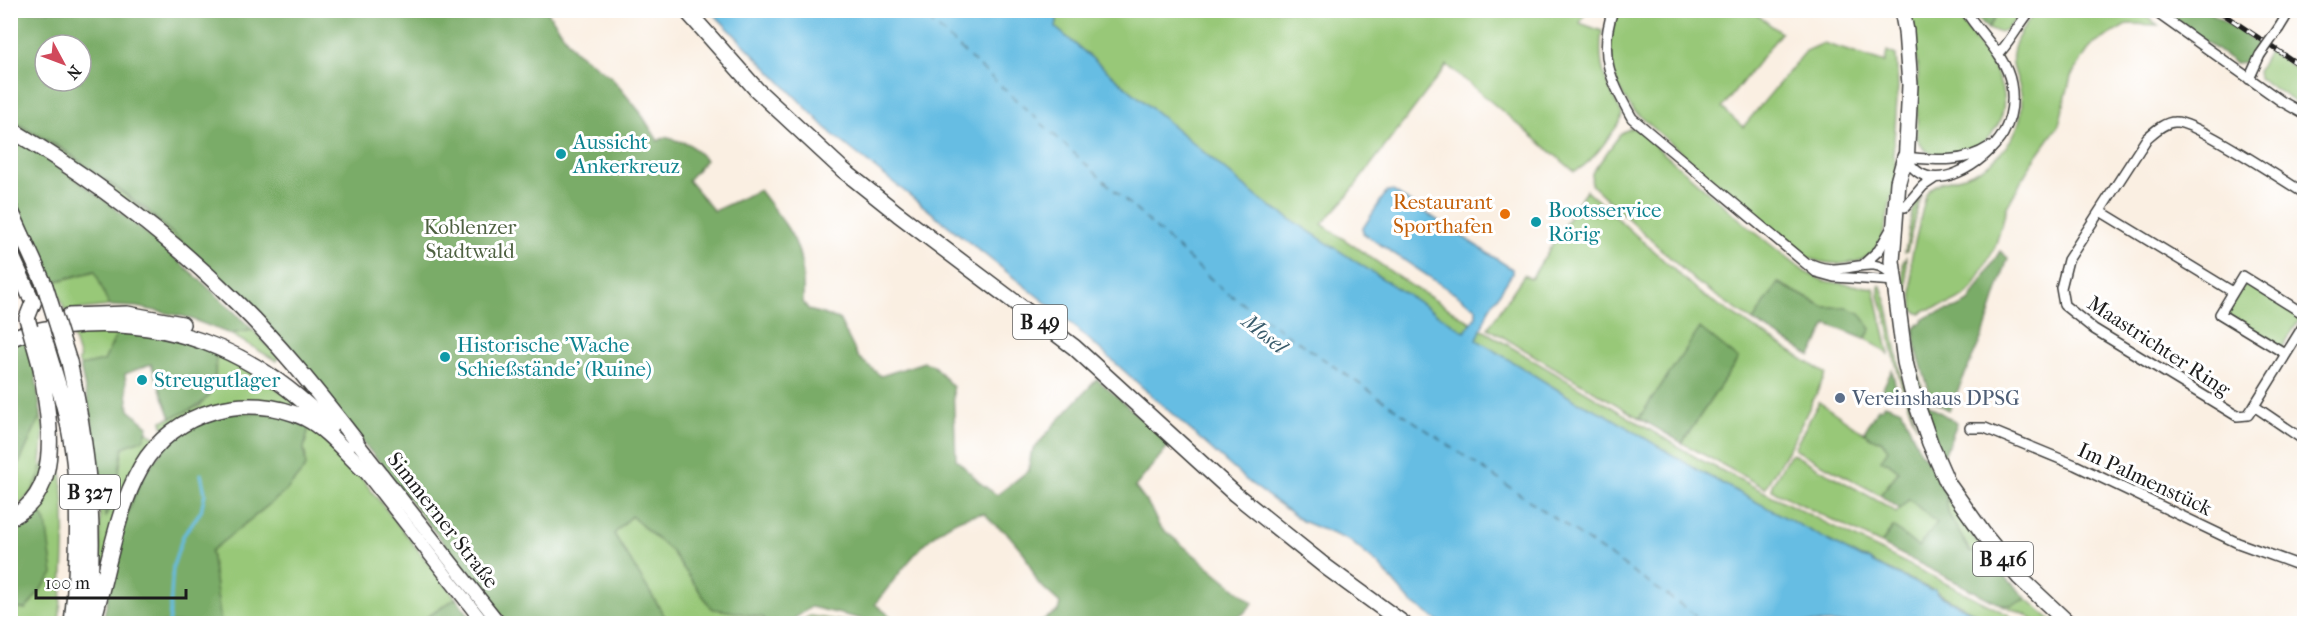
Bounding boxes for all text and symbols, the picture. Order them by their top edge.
north arrow [33,33,93,93]
text: N [62,62,85,84]
place label: Aussicht Ankerkreuz [572,130,680,178]
marker: Aussicht Ankerkreuz [554,147,568,161]
place label: Restaurant Sporthafen [1393,190,1494,238]
place label: Bootsservice Rörig [1548,198,1661,246]
marker: Restaurant Sporthafen [1498,207,1512,221]
park label: Koblenzer Stadtwald [423,215,517,263]
marker: Bootsservice Rörig [1529,215,1543,229]
street label: Maastrichter Ring [2083,291,2236,402]
road number: B 49 [1013,305,1067,339]
water label: Mosel [1235,307,1294,361]
place label: Historische 'Wache Schießstände' (Ruine) [457,333,652,381]
marker: Historische 'Wache Schießstände' (Ruine) [438,350,452,364]
place label: Streugutlager [154,368,280,392]
marker: Streugutlager [135,373,149,387]
place label: Vereinshaus DPSG [1851,386,2020,410]
marker: Vereinshaus DPSG [1833,391,1847,405]
street label: Im Palmenstück [2074,437,2216,521]
street label: Simmerner Straße [382,447,504,593]
road number: B 327 [60,475,120,509]
road number: B 416 [1973,542,2033,576]
scale bar [36,562,186,600]
text: 100 m [45,573,90,594]

